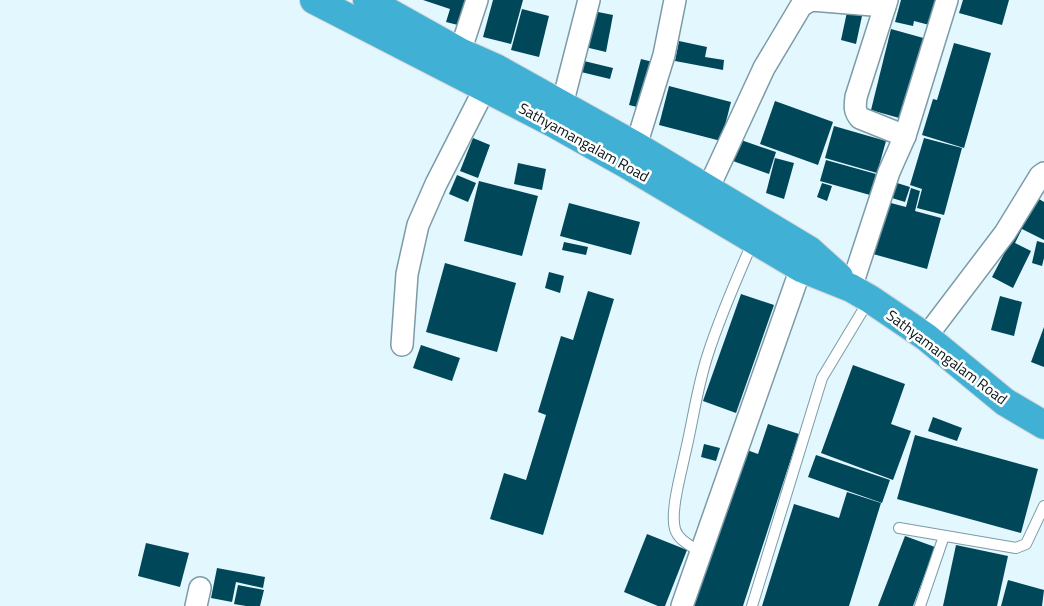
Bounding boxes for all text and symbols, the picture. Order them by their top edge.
street label: Sathyamangalam Road [515,97,653,187]
street label: Sathyamangalam Road [882,304,1012,410]

